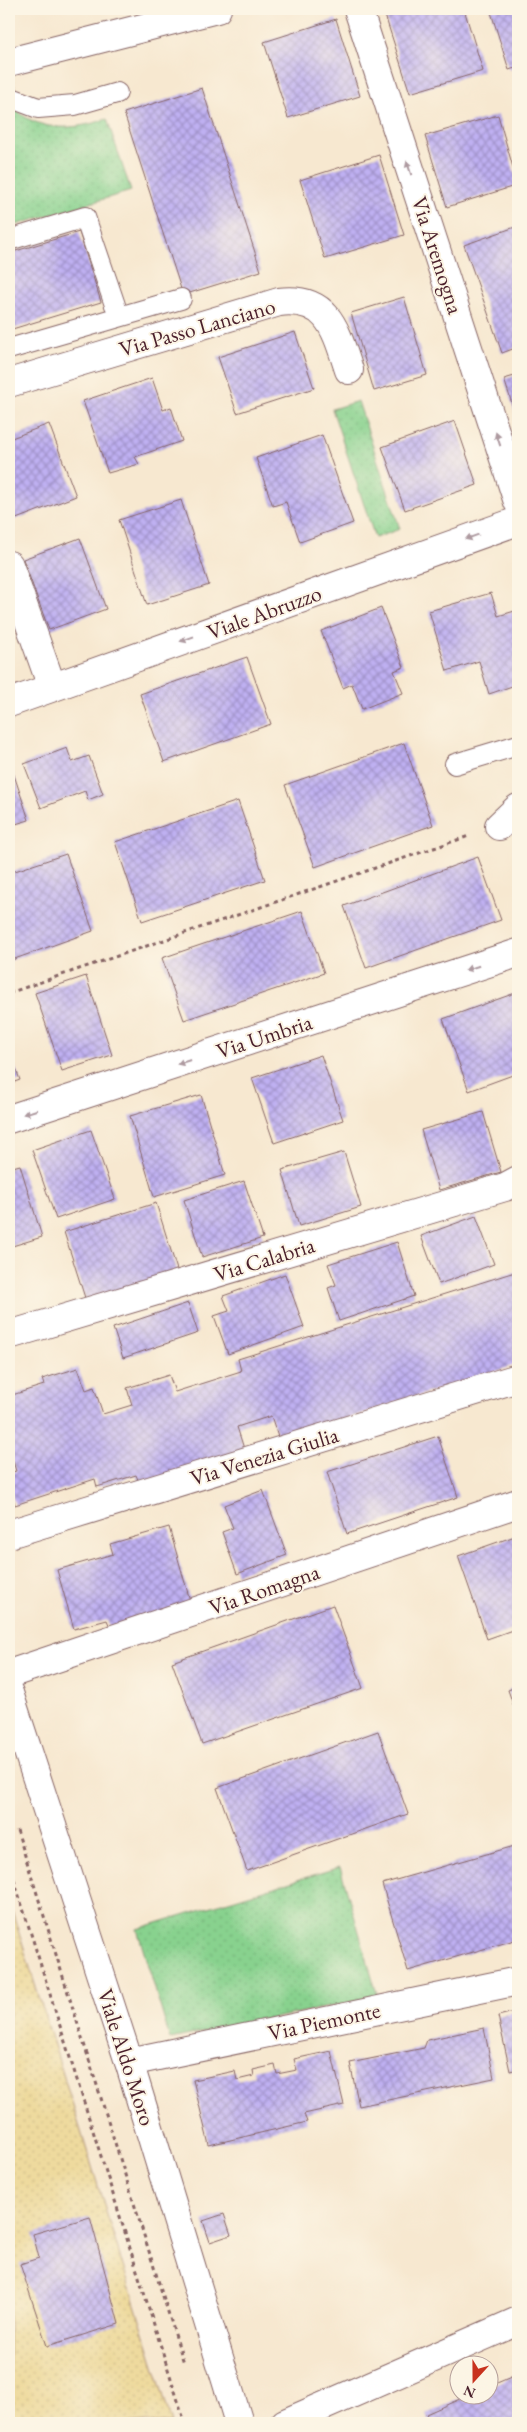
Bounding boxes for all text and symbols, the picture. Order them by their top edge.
one-way arrow [405,160,413,175]
street label: Via Aremogna [405,193,470,318]
street label: Via Passo Lanciano [116,291,279,364]
one-way arrow [493,431,501,446]
one-way arrow [465,534,480,541]
street label: Viale Abruzzo [203,578,325,647]
one-way arrow [180,636,195,643]
one-way arrow [464,965,479,973]
street label: Via Umbria [213,1007,316,1066]
one-way arrow [177,1059,192,1066]
one-way arrow [22,1109,37,1116]
street label: Via Calabria [210,1230,318,1289]
street label: Via Venezia Giulia [186,1420,342,1493]
street label: Via Romagna [205,1557,324,1622]
street label: Viale Aldo Moro [91,1985,162,2129]
street label: Via Piemonte [265,1995,383,2048]
north arrow [450,2354,500,2404]
text: N [460,2381,478,2403]

